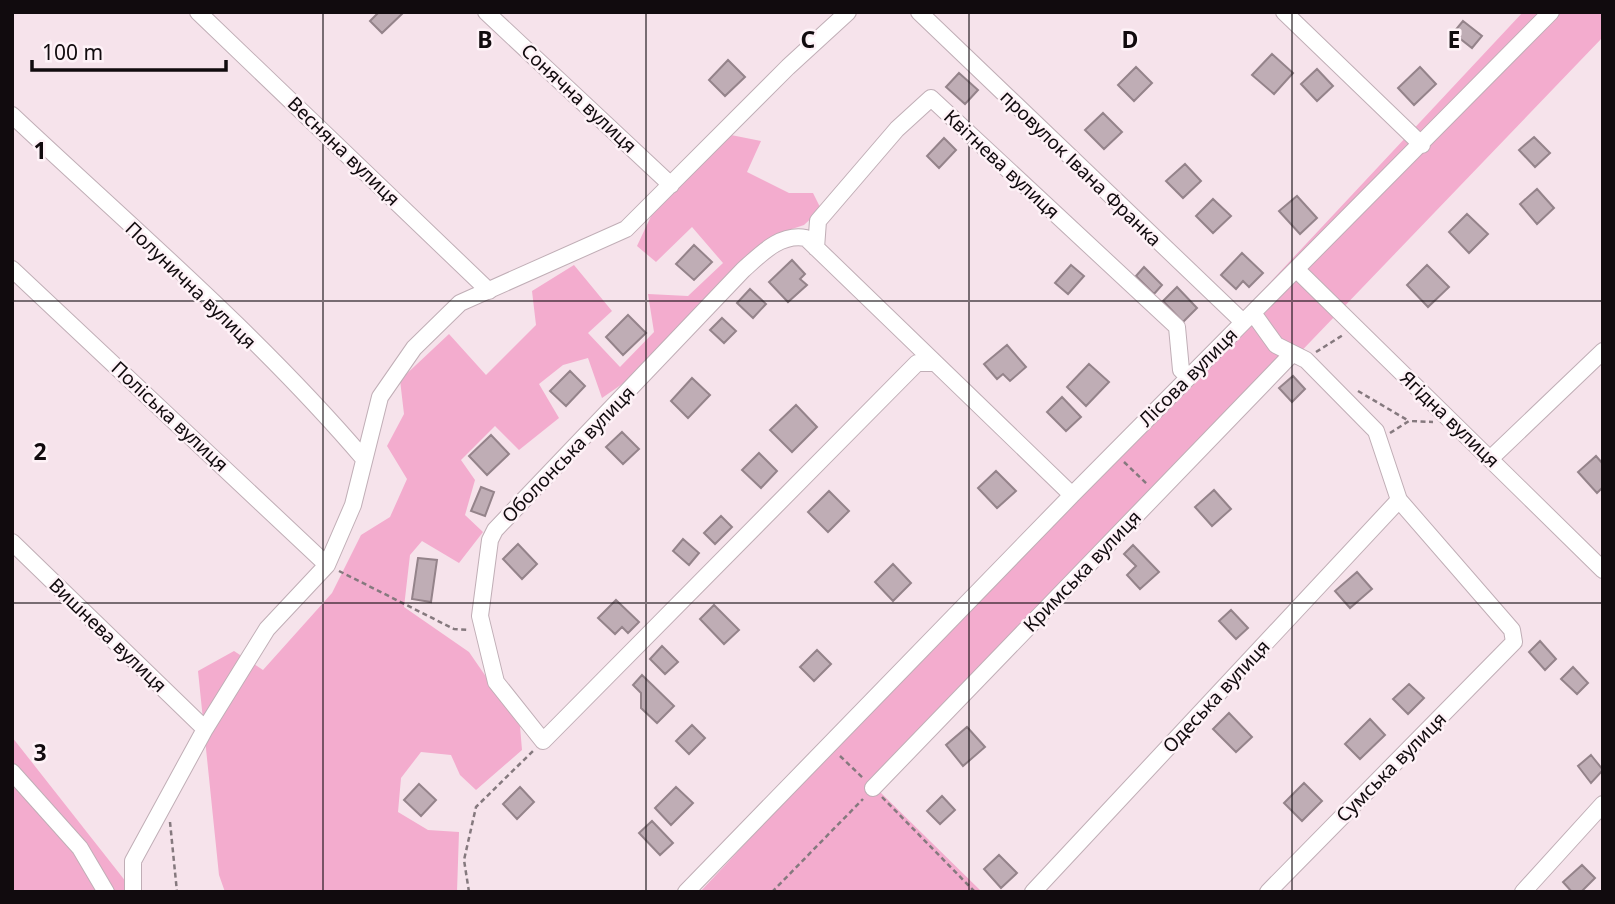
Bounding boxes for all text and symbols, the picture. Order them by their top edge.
text: B [477,23,493,55]
text: C [801,23,816,55]
text: D [1122,23,1138,55]
text: E [1448,23,1460,55]
scale bar [32,28,226,72]
text: 100 m [42,38,103,66]
street label: Сонячна вулиця [516,38,642,158]
street label: провулок Івана Франка [995,84,1167,252]
street label: Весняна вулиця [282,91,406,211]
street label: Квітнева вулиця [938,104,1066,224]
text: 1 [33,134,47,166]
street label: Полунична вулиця [120,216,262,354]
street label: Лісова вулиця [1133,322,1243,432]
street label: Поліська вулиця [106,355,234,477]
street label: Ягідна вулиця [1395,365,1505,473]
street label: Оболонська вулиця [496,380,640,528]
text: 2 [33,435,47,467]
street label: Кримська вулиця [1017,505,1147,637]
street label: Вишнева вулиця [43,572,173,698]
street label: Одеська вулиця [1157,634,1275,758]
street label: Сумська вулиця [1330,706,1452,828]
text: 3 [33,736,47,768]

